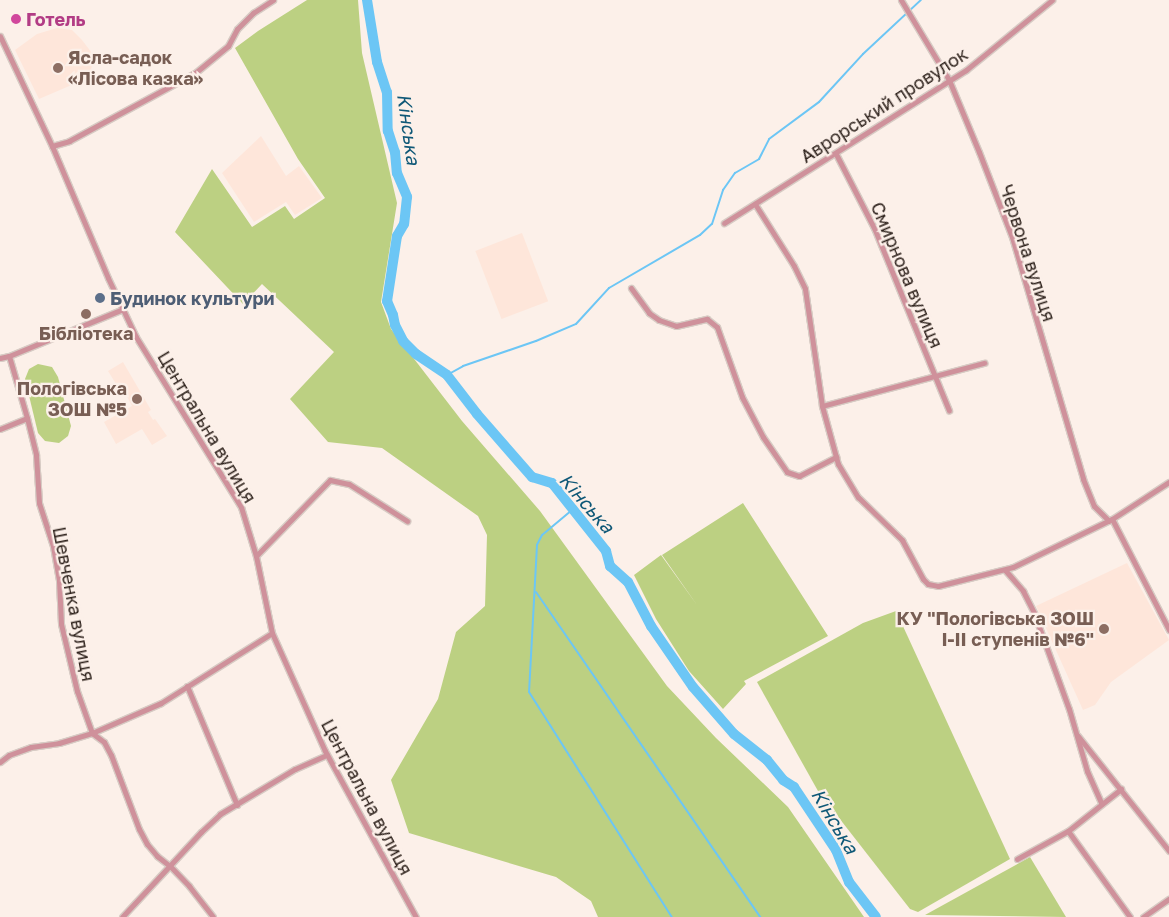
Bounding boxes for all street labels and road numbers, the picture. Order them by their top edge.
street label: Аврорський провулок [796,43,972,167]
street label: Червона вулиця [996,182,1060,324]
street label: Смирнова вулиця [866,199,948,351]
street label: Центральна вулиця [153,347,261,507]
street label: Шевченка вулиця [48,525,100,683]
street label: Центральна вулиця [317,715,417,879]

